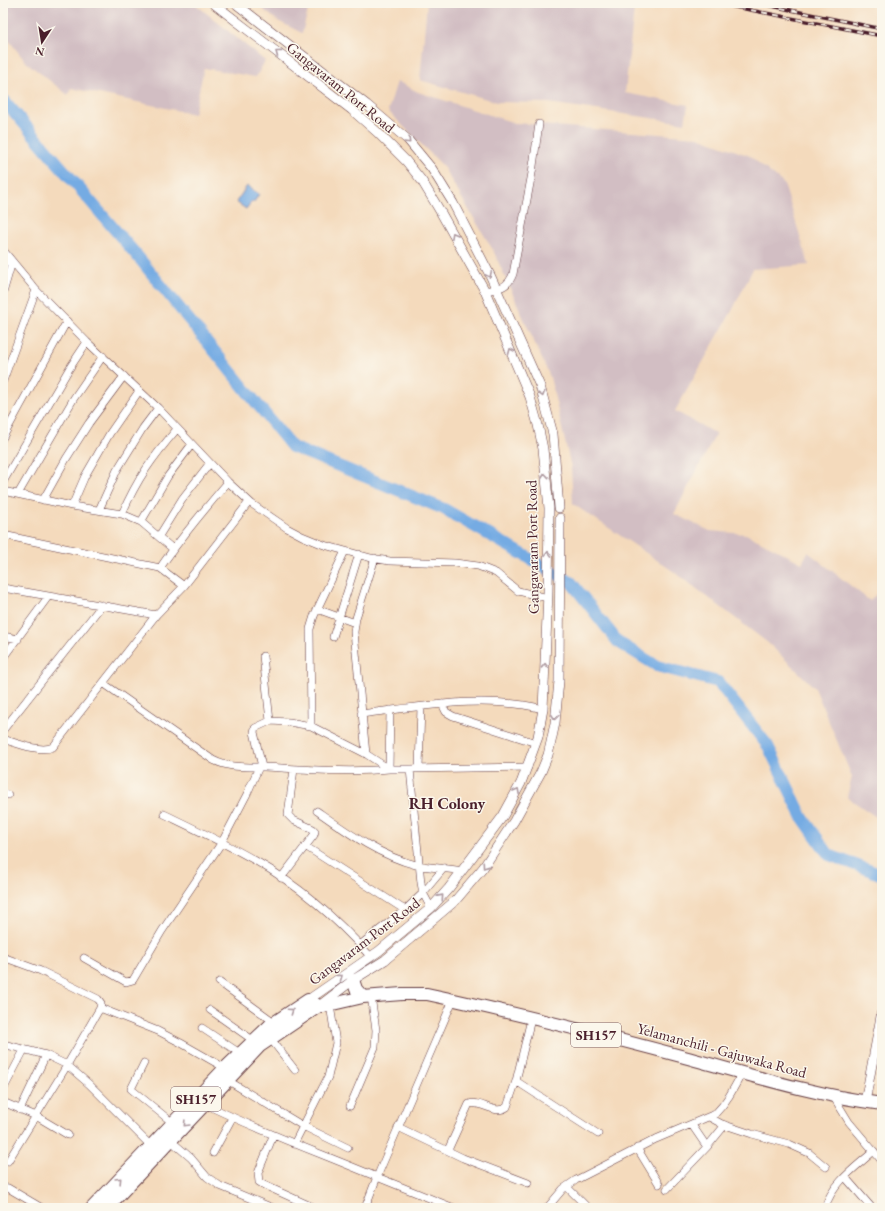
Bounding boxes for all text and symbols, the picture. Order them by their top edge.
north arrow [22,22,62,62]
street label: Gangavaram Port Road [283,37,399,137]
text: N [34,44,46,60]
one-way arrow [275,51,282,58]
one-way arrow [403,136,411,144]
one-way arrow [451,232,458,239]
one-way arrow [485,271,492,279]
one-way arrow [508,348,516,355]
one-way arrow [537,390,546,397]
one-way arrow [541,473,550,479]
street label: Gangavaram Port Road [521,479,543,614]
one-way arrow [544,551,552,557]
one-way arrow [541,663,550,669]
one-way arrow [551,714,560,720]
one-way arrow [512,788,519,795]
district label: RH Colony [409,793,486,814]
one-way arrow [483,861,490,868]
street label: Gangavaram Port Road [305,893,424,989]
one-way arrow [437,894,444,901]
one-way arrow [335,975,342,982]
one-way arrow [287,1009,294,1016]
street label: Yelamanchili - Gajuwaka Road [635,1018,809,1082]
road number: SH157 [571,1023,621,1047]
road number: SH157 [171,1087,221,1111]
one-way arrow [183,1119,190,1127]
one-way arrow [114,1177,122,1185]

